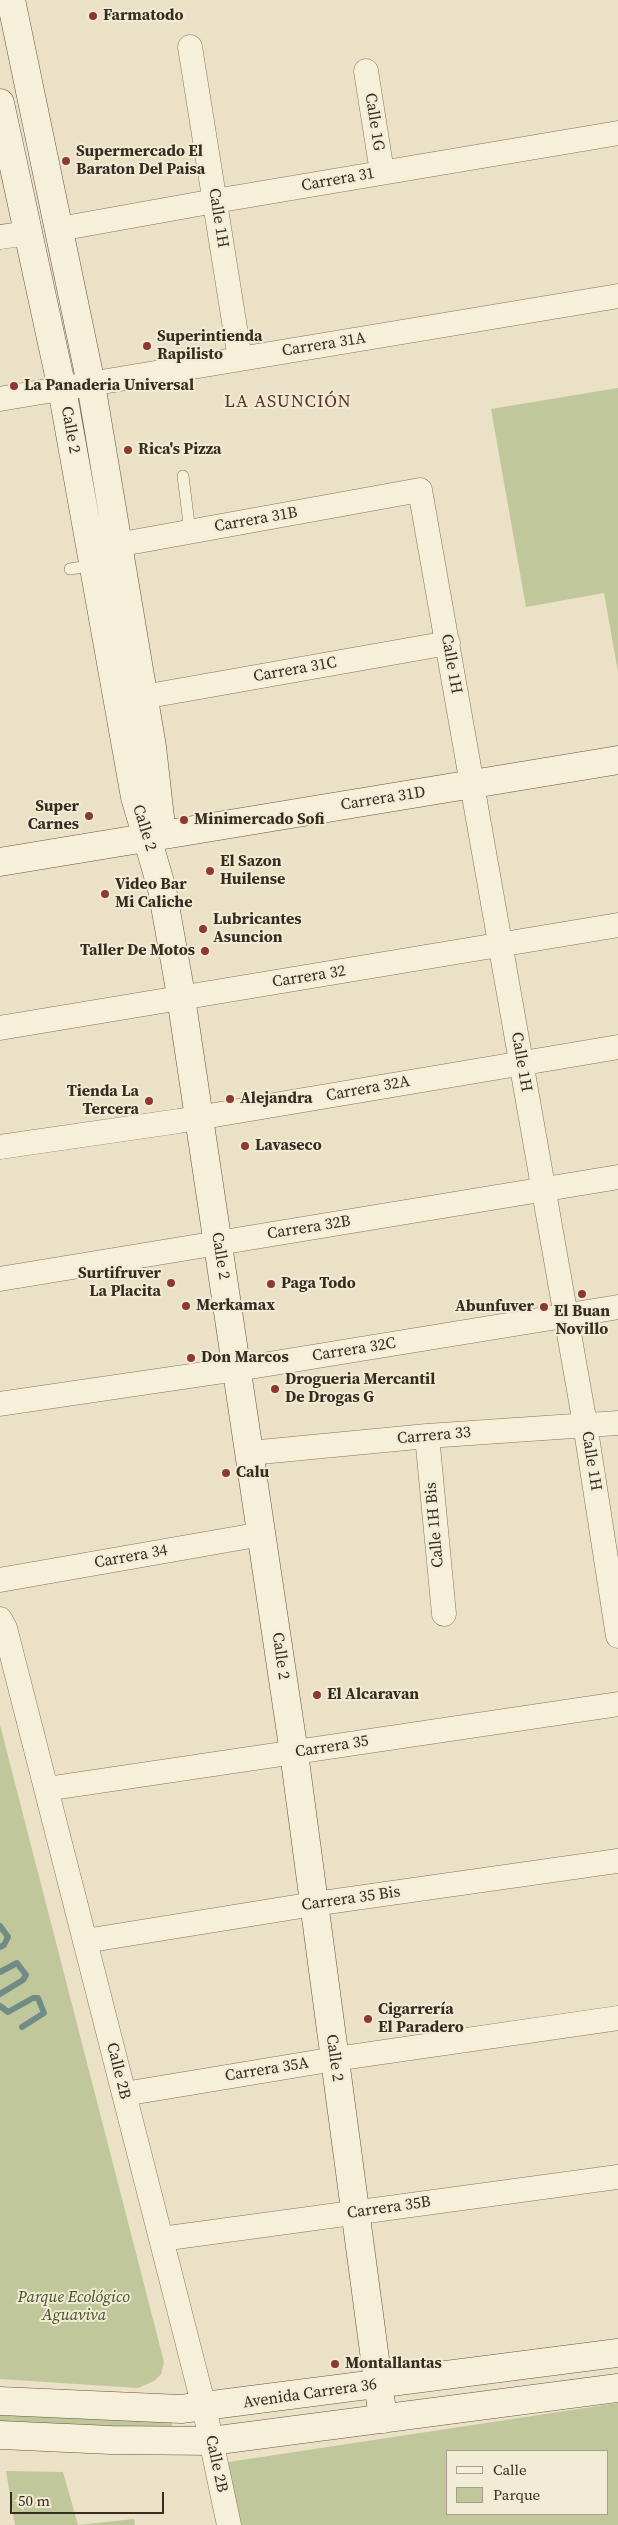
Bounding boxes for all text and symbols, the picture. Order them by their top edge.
place label: Farmatodo [103,6,184,26]
marker: Farmatodo [87,10,99,22]
street label: Calle 1G [360,92,388,152]
place label: Supermercado El Baraton Del Paisa [76,142,205,180]
marker: Supermercado El Baraton Del Paisa [60,155,72,167]
street label: Carrera 31 [300,164,376,196]
street label: Calle 1H [204,187,232,249]
place label: Superintienda Rapilisto [157,327,262,365]
street label: Carrera 31A [281,329,367,361]
marker: Superintienda Rapilisto [141,340,153,352]
place label: La Panaderia Universal [24,376,194,396]
marker: La Panaderia Universal [8,380,20,392]
district label: LA ASUNCIÓN [223,391,353,413]
street label: Calle 2 [56,405,84,455]
place label: Rica's Pizza [138,440,222,460]
marker: Rica's Pizza [122,444,134,456]
street label: Carrera 31B [213,503,299,537]
street label: Calle 1H [436,633,466,695]
street label: Carrera 31C [252,653,338,687]
street label: Carrera 31D [339,783,427,815]
place label: Super Carnes [28,797,79,835]
street label: Calle 2 [128,802,160,854]
marker: Super Carnes [83,810,95,822]
place label: Minimercado Sofi [194,810,325,830]
marker: Minimercado Sofi [178,814,190,826]
place label: El Sazon Huilense [220,852,285,890]
marker: El Sazon Huilense [204,865,216,877]
place label: Video Bar Mi Caliche [115,875,193,913]
marker: Video Bar Mi Caliche [99,888,111,900]
place label: Lubricantes Asuncion [213,910,302,948]
marker: Lubricantes Asuncion [197,923,209,935]
place label: Taller De Motos [80,941,195,961]
marker: Taller De Motos [199,945,211,957]
street label: Carrera 32 [271,962,347,992]
street label: Calle 1H [506,1031,536,1093]
street label: Carrera 32A [325,1072,411,1106]
place label: Tienda La Tercera [67,1082,139,1120]
place label: Alejandra [240,1089,312,1109]
marker: Alejandra [224,1093,236,1105]
marker: Tienda La Tercera [143,1095,155,1107]
place label: Lavaseco [255,1136,322,1156]
marker: Lavaseco [239,1140,251,1152]
street label: Carrera 32B [266,1212,352,1244]
street label: Calle 2 [207,1231,233,1281]
place label: Surtifruver La Placita [78,1264,161,1302]
place label: Paga Todo [281,1274,356,1294]
marker: Surtifruver La Placita [165,1277,177,1289]
marker: Paga Todo [265,1278,277,1290]
marker: El Buan Novillo [576,1288,588,1300]
place label: Merkamax [196,1296,275,1316]
place label: Abunfuver [455,1297,534,1317]
marker: Merkamax [180,1300,192,1312]
marker: Abunfuver [538,1301,550,1313]
place label: El Buan Novillo [554,1302,610,1340]
street label: Carrera 32C [311,1334,397,1366]
place label: Don Marcos [201,1348,289,1368]
marker: Don Marcos [185,1352,197,1364]
place label: Drogueria Mercantil De Drogas G [285,1370,435,1408]
marker: Drogueria Mercantil De Drogas G [269,1383,281,1395]
street label: Carrera 33 [396,1423,472,1449]
street label: Calle 1H [577,1430,605,1492]
place label: Calu [236,1463,269,1483]
marker: Calu [220,1467,232,1479]
street label: Calle 1H Bis [422,1481,448,1569]
street label: Carrera 34 [93,1541,169,1573]
street label: Calle 2 [267,1631,293,1681]
place label: El Alcaravan [327,1685,419,1705]
marker: El Alcaravan [311,1689,323,1701]
street label: Carrera 35 [294,1732,370,1762]
street label: Carrera 35 Bis [300,1883,402,1915]
place label: Cigarrería El Paradero [378,2000,464,2038]
marker: Cigarrería El Paradero [362,2013,374,2025]
street label: Calle 2 [321,2033,347,2083]
street label: Calle 2B [102,2041,134,2101]
street label: Carrera 35A [224,2054,310,2086]
street label: Carrera 35B [346,2193,432,2223]
park label: Parque Ecológico Aguaviva [18,2288,130,2326]
place label: Montallantas [345,2354,442,2374]
marker: Montallantas [329,2358,341,2370]
street label: Avenida Carrera 36 [242,2375,378,2413]
street label: Calle 2B [201,2434,231,2494]
legend [446,2450,608,2515]
text: Calle [493,2459,527,2480]
scale bar [12,2482,166,2514]
text: Parque [493,2484,540,2505]
text: 50 m [18,2490,50,2511]

